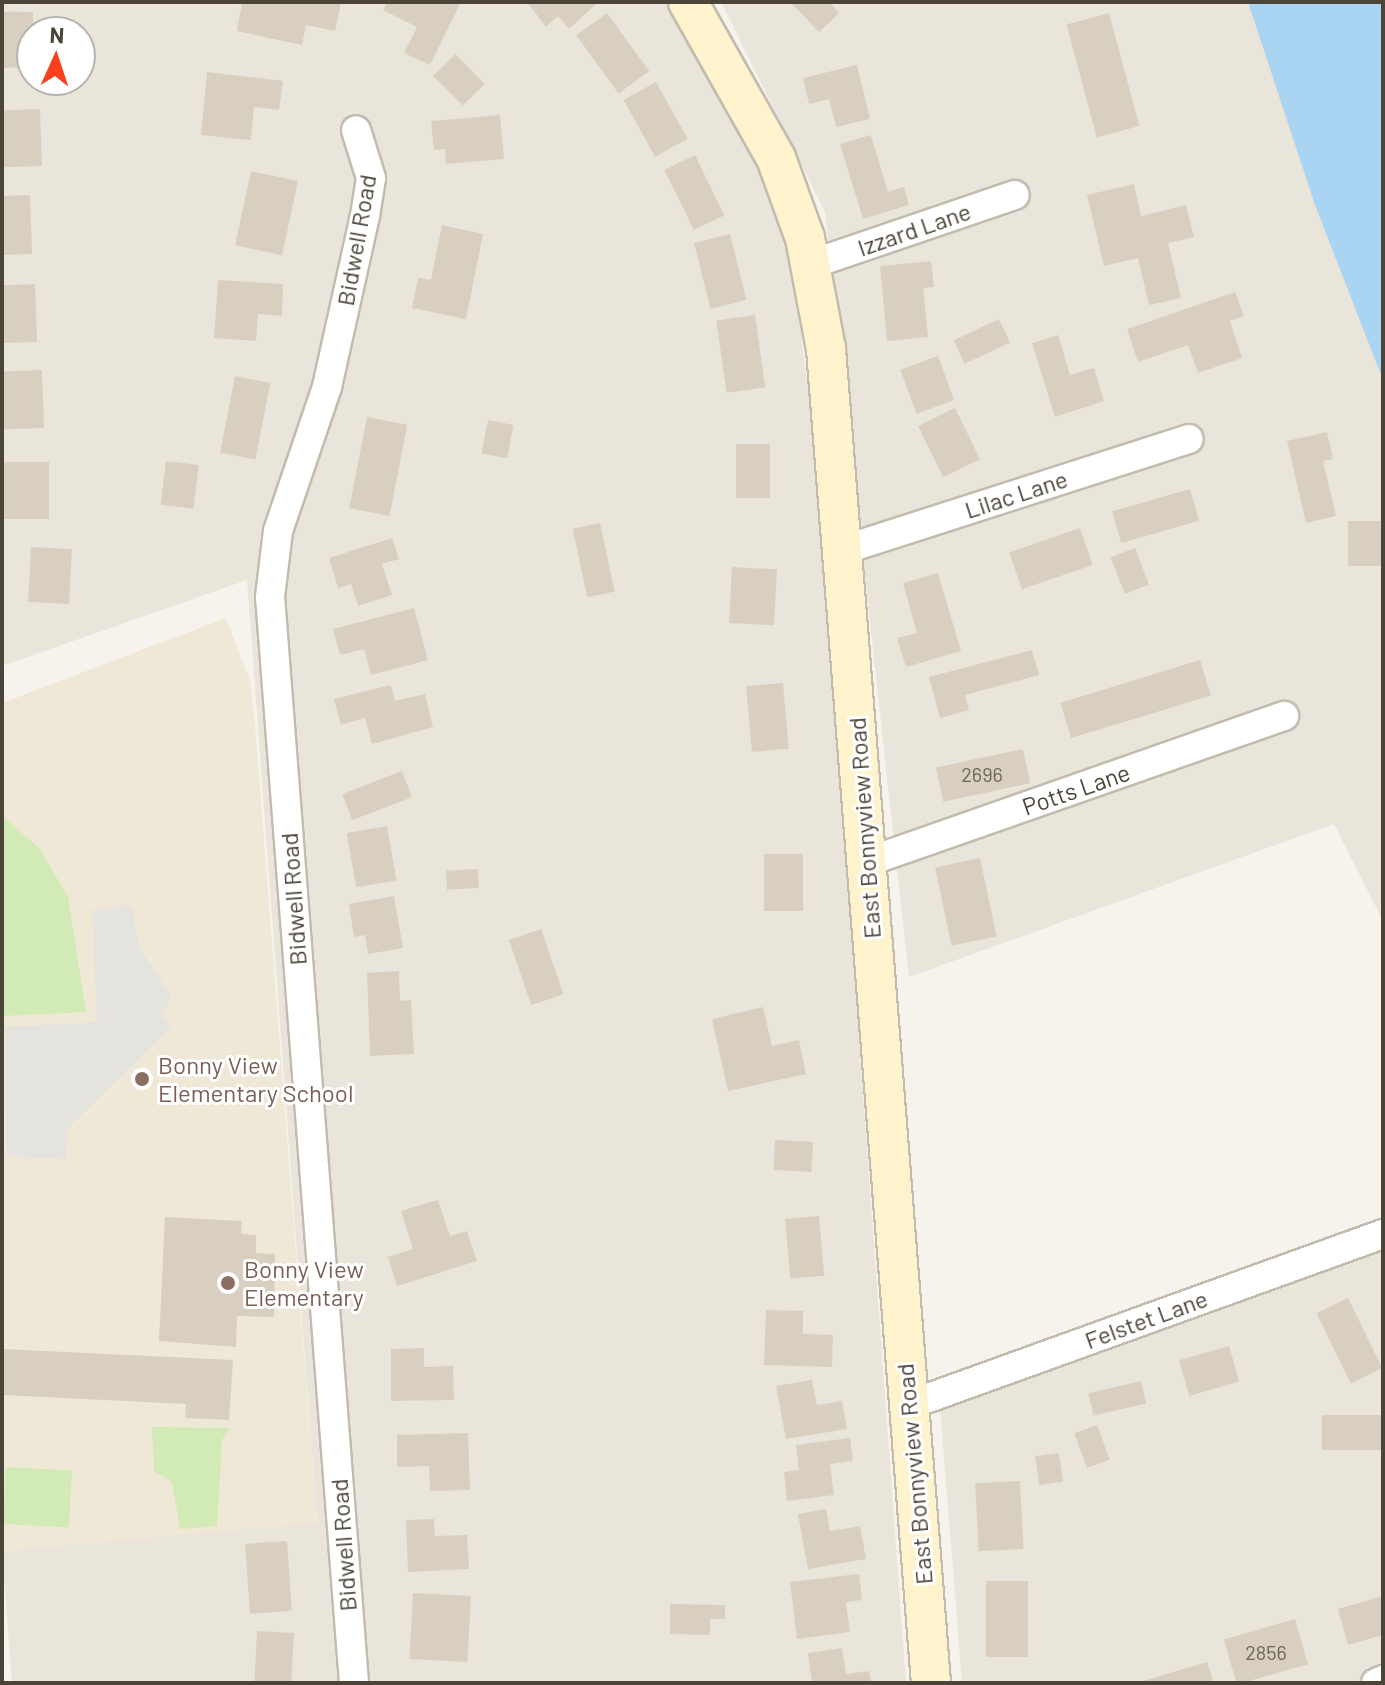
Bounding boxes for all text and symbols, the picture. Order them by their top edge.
north arrow [16,16,96,96]
text: N [49,21,65,47]
street label: Bidwell Road [330,172,382,308]
street label: Izzard Lane [854,196,974,262]
street label: Lilac Lane [961,464,1071,524]
street label: East Bonnyview Road [842,716,886,940]
street label: Potts Lane [1018,757,1134,821]
house number: 2696 [961,762,1003,786]
street label: Bidwell Road [274,832,312,966]
place label: Bonny View Elementary School [158,1051,353,1107]
marker: Bonny View Elementary School [133,1070,151,1088]
place label: Bonny View Elementary [244,1255,364,1311]
marker: Bonny View Elementary [219,1274,237,1292]
street label: Felstet Lane [1081,1283,1211,1355]
street label: East Bonnyview Road [890,1362,938,1586]
street label: Bidwell Road [324,1478,362,1612]
house number: 2856 [1245,1640,1287,1664]

